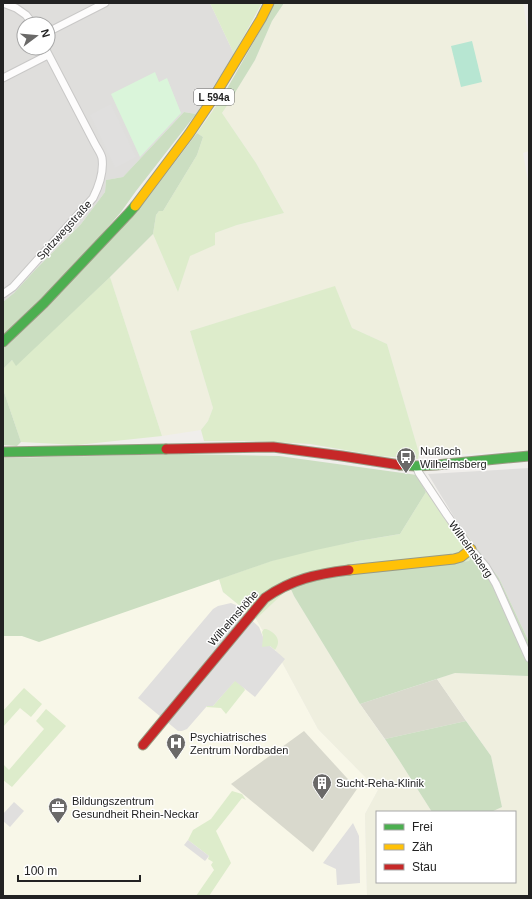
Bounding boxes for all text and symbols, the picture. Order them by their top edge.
north arrow [16,16,56,56]
text: N [39,28,52,39]
road number: L 594a [194,89,234,105]
street label: Spitzwegstraße [34,198,94,262]
place label: Nußloch Wilhelmsberg [420,445,487,470]
bus stop icon: Nußloch Wilhelmsberg [395,446,417,474]
street label: Wilhelmsberg [447,519,495,579]
street label: Wilhelmshöhe [206,588,260,648]
place label: Psychiatrisches Zentrum Nordbaden [190,731,288,756]
hospital icon: Psychiatrisches Zentrum Nordbaden [165,732,187,760]
building icon: Sucht-Reha-Klinik [311,772,333,800]
place label: Sucht-Reha-Klinik [336,777,425,789]
place label: Bildungszentrum Gesundheit Rhein-Neckar [72,795,199,820]
office icon: Bildungszentrum Gesundheit Rhein-Neckar [47,796,69,824]
legend [376,811,516,883]
text: Frei [412,820,433,834]
text: Zäh [412,840,433,854]
scale bar [18,857,140,883]
text: Stau [412,860,437,874]
text: 100 m [24,864,57,878]

